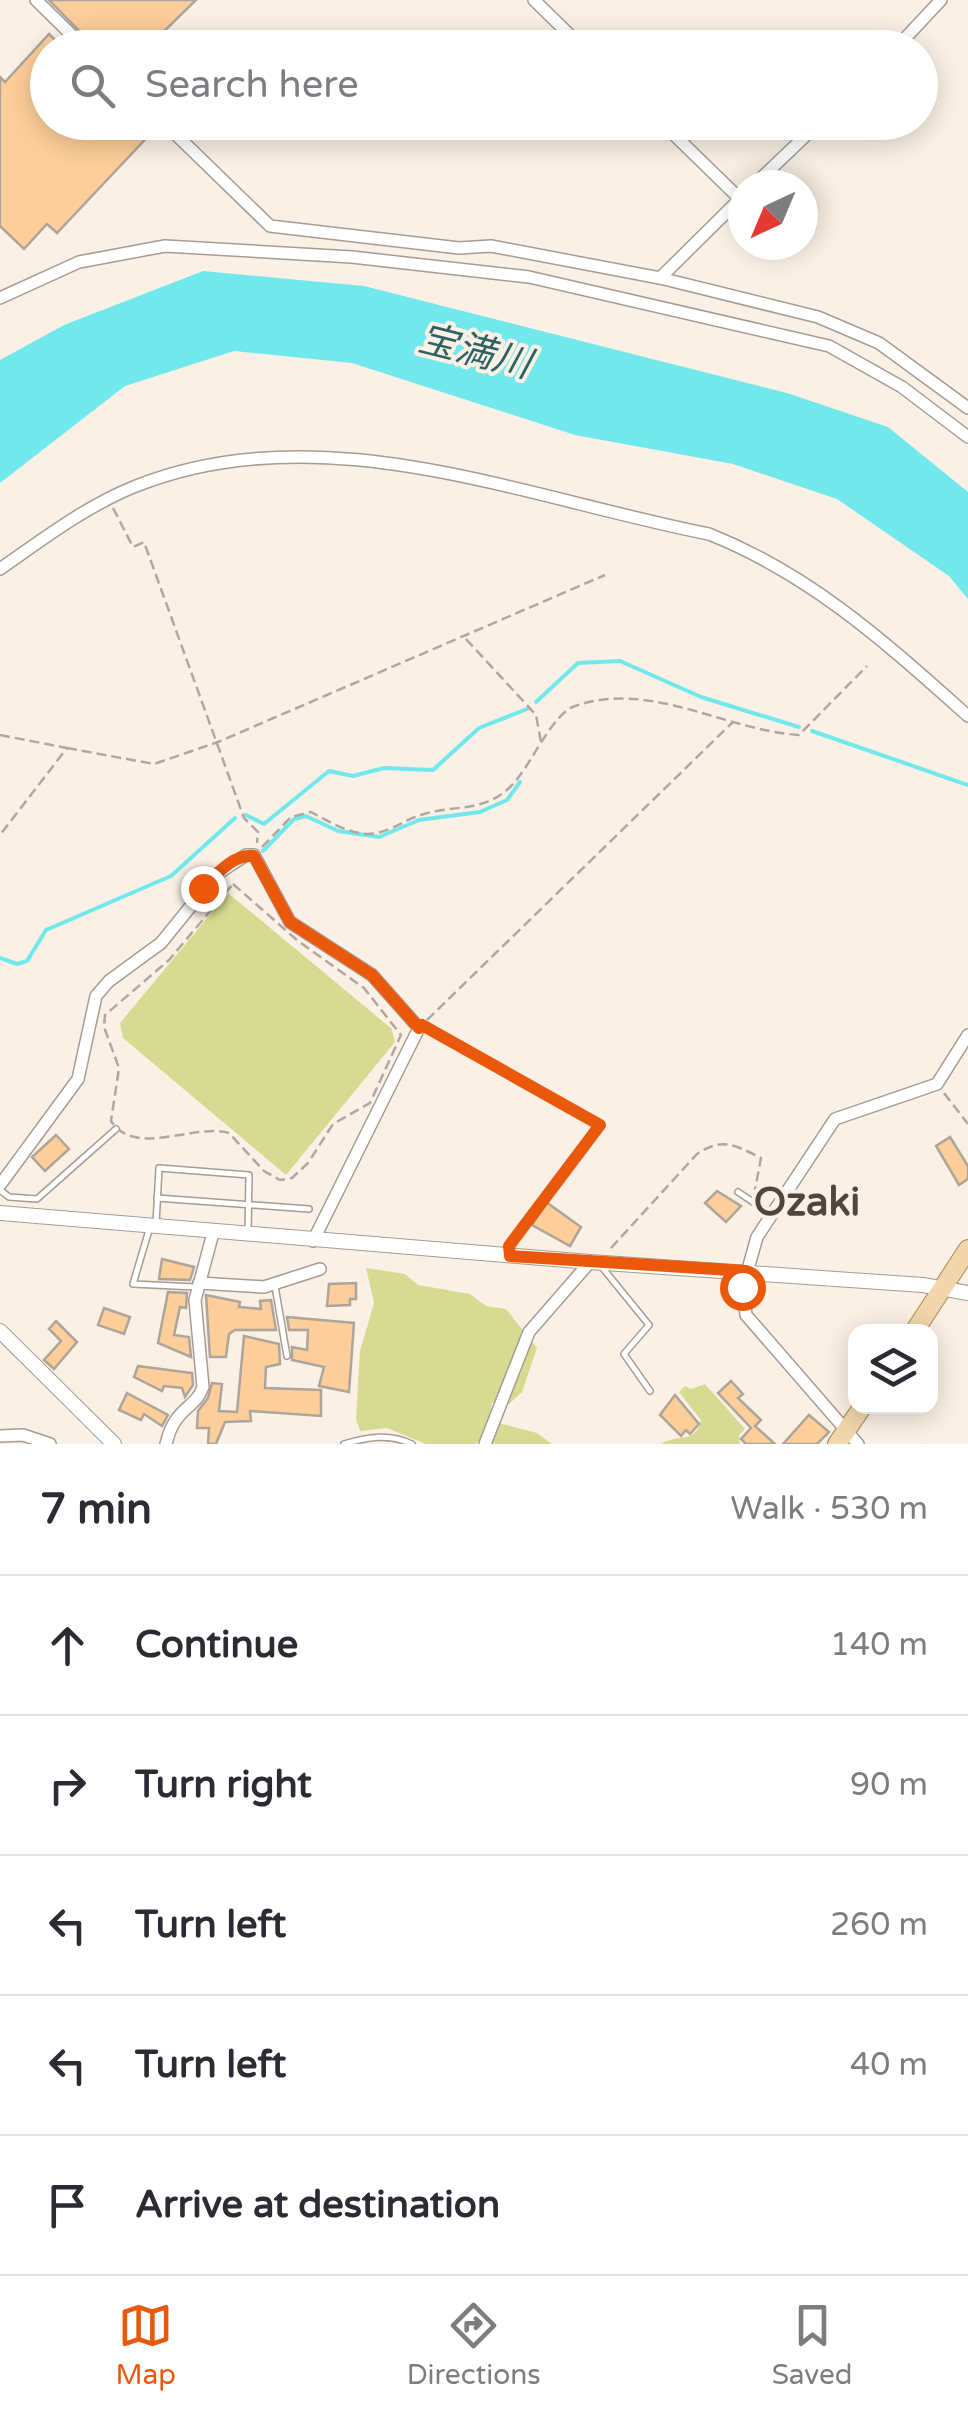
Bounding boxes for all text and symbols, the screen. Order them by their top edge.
search box [30,30,938,140]
icon: search [65,58,120,113]
text: Search here [145,62,359,108]
north arrow [728,170,818,260]
water label: 宝満川 [414,316,540,389]
route end [181,866,227,912]
district label: Ozaki [754,1178,860,1226]
route start [720,1265,766,1311]
map controls [848,1324,938,1414]
button: layers [848,1324,938,1414]
text: 7 min [40,1484,152,1535]
text: Walk · 530 m [731,1490,928,1528]
icon: ahead [40,1618,95,1673]
text: Continue [135,1622,298,1668]
text: 140 m [830,1626,928,1664]
icon: right [40,1758,95,1813]
text: Turn right [135,1762,312,1808]
text: 90 m [850,1766,928,1804]
icon: left [40,1898,95,1953]
text: Turn left [135,1902,286,1948]
text: 260 m [830,1906,928,1944]
icon: left [40,2038,95,2093]
text: Turn left [135,2042,286,2088]
text: 40 m [850,2046,928,2084]
icon: arrive [40,2178,95,2233]
text: Arrive at destination [135,2182,500,2228]
tab: Map [115,2298,176,2392]
tab: Directions [407,2298,541,2392]
tab: Saved [772,2298,853,2392]

